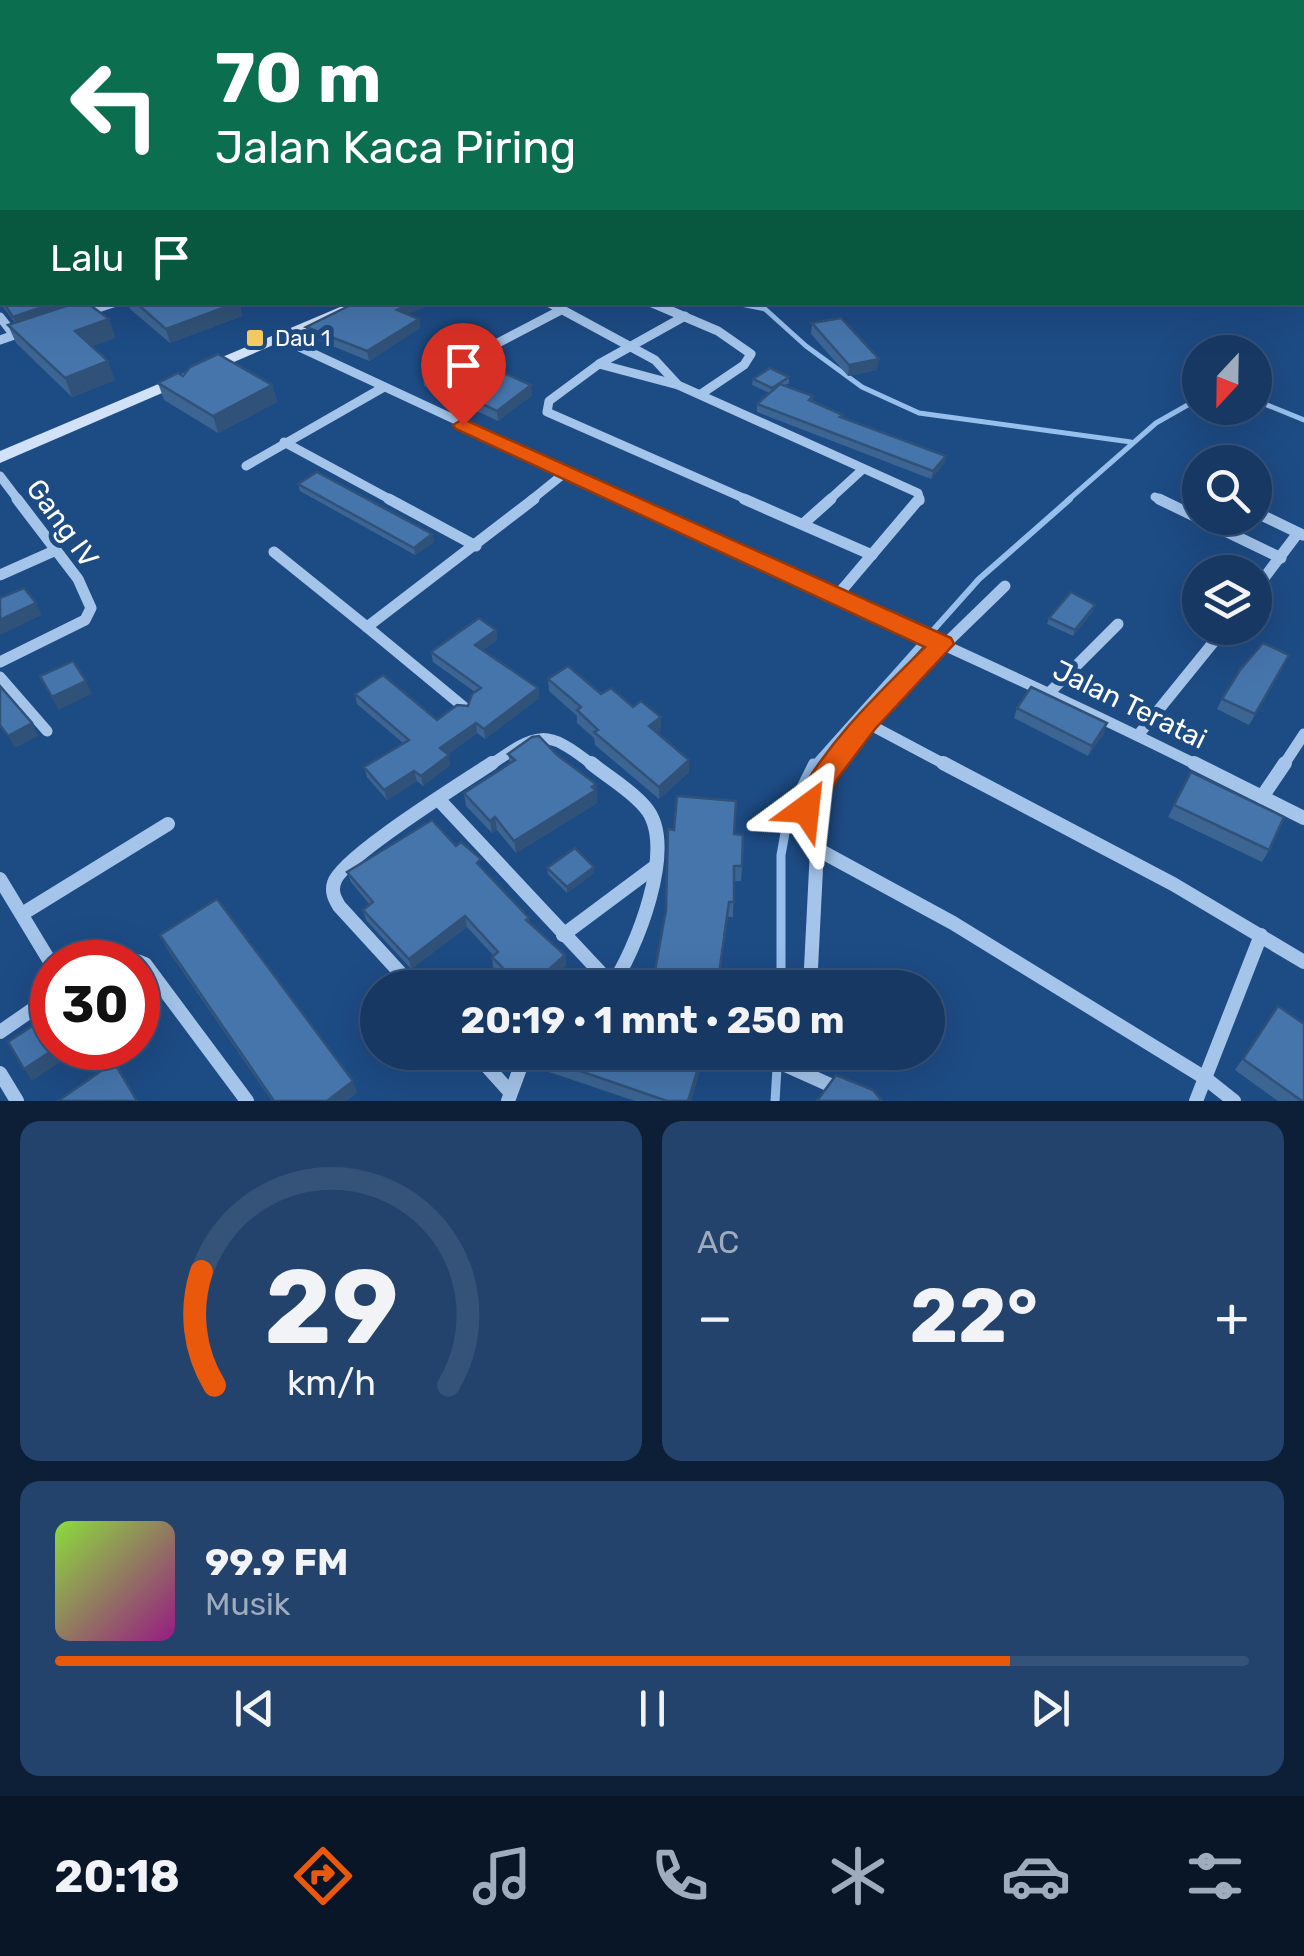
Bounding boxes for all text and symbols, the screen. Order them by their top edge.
text: 70 m [215,37,382,120]
icon: left [50,40,180,170]
text: Jalan Kaca Piring [215,121,576,174]
icon: arrive [144,230,199,285]
text: Lalu [50,235,124,281]
pin [421,323,506,426]
place label: Dau 1 [275,325,330,352]
marker: Dau 1 [244,327,266,349]
north arrow [1182,335,1272,425]
map controls [1182,335,1272,645]
icon: arrive [436,338,491,393]
button: search [1182,445,1272,535]
street label: Gang IV [20,473,106,574]
button: layers [1182,555,1272,645]
street label: Jalan Teratai [1048,653,1212,756]
position arrow [754,757,858,861]
speed limit sign: 30 [30,940,160,1070]
text: 20:19 · 1 mnt · 250 m [460,997,845,1043]
text: AC [697,1223,739,1261]
text: 29 [264,1246,398,1369]
text: 22° [910,1272,1038,1361]
text: − [697,1285,733,1350]
text: + [1215,1285,1249,1350]
text: km/h [286,1362,376,1404]
text: 99.9 FM [205,1539,348,1585]
text: Musik [205,1585,290,1623]
icon: previous [227,1681,282,1736]
icon: pause [625,1681,680,1736]
icon: next [1023,1681,1078,1736]
icon: directions [288,1841,358,1911]
icon: music [467,1841,537,1911]
icon: phone [645,1841,715,1911]
icon: climate [823,1841,893,1911]
icon: car [1001,1841,1071,1911]
icon: filters [1180,1841,1250,1911]
text: 20:18 [54,1850,180,1903]

